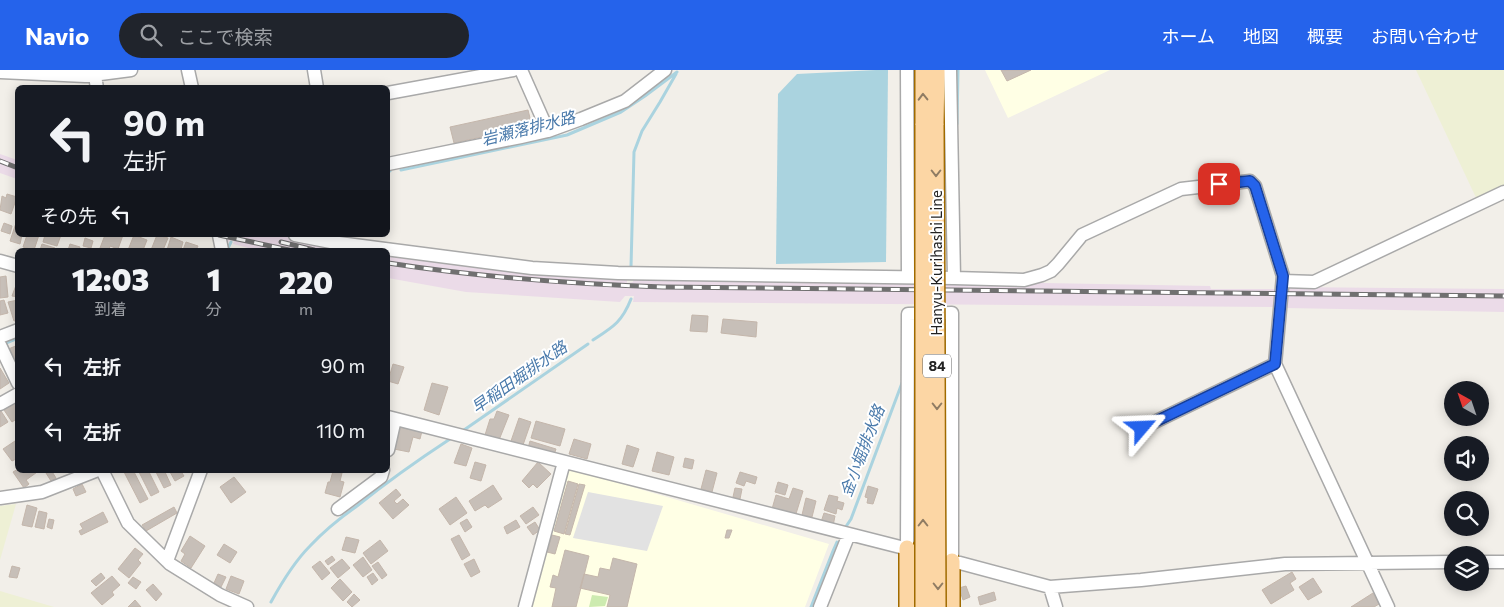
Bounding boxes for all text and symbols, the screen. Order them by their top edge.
search box [119,13,469,58]
text: Navio [25,21,89,50]
icon: search [137,21,165,49]
text: ここで検索 [177,25,272,48]
text: ホーム [1162,25,1215,47]
text: 地図 [1243,25,1279,47]
text: 概要 [1307,25,1343,47]
text: お問い合わせ [1371,25,1479,47]
one-way arrow [918,93,928,101]
text: 90 m [123,100,205,143]
icon: left [40,105,105,170]
water label: 岩瀬落排水路 [479,106,579,148]
text: 左折 [123,147,167,174]
pin [1198,163,1240,205]
one-way arrow [931,170,941,178]
icon: arrive [1205,170,1233,198]
street label: Hanyu-Kurihashi Line [927,190,945,336]
icon: left [107,200,135,228]
text: その先 [40,204,97,227]
text: 12:03 [72,260,149,297]
text: 1 [207,260,221,297]
text: 220 [279,263,333,300]
text: 到着 [94,299,126,318]
text: 分 [206,299,222,318]
text: m [299,299,313,318]
water label: 早稲田堀排水路 [467,336,572,416]
icon: left [40,352,68,380]
text: 90 m [321,354,365,377]
road number: 84 [923,354,951,378]
text: 左折 [83,355,121,378]
north arrow [1444,381,1489,426]
map controls [1444,381,1489,591]
water label: 金小堀排水路 [835,401,888,499]
position arrow [1115,401,1167,453]
one-way arrow [932,402,942,410]
icon: left [40,417,68,445]
text: 110 m [316,419,365,442]
text: 左折 [83,420,121,443]
button: sound [1444,436,1489,481]
button: search [1444,491,1489,536]
one-way arrow [918,519,928,527]
button: layers [1444,546,1489,591]
one-way arrow [933,582,943,590]

